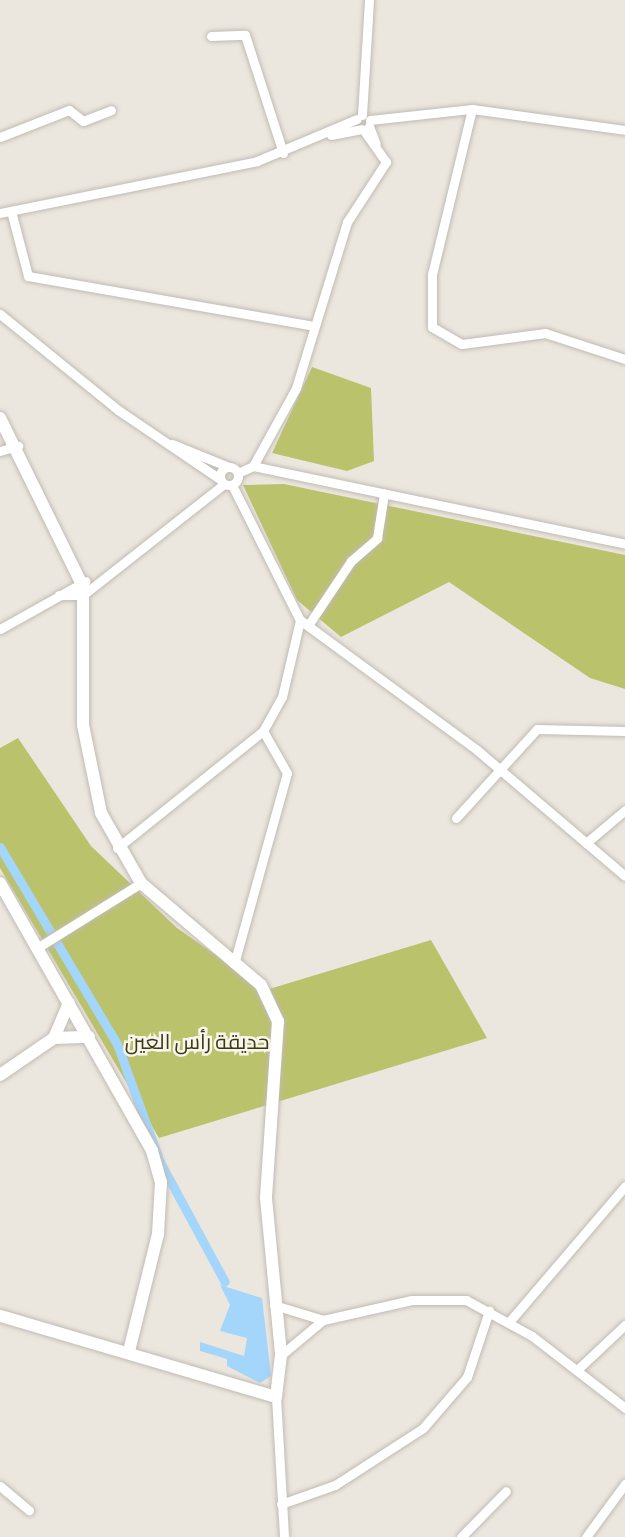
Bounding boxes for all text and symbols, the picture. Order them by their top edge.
park label: حديقة رأس العين [125,1028,269,1054]

